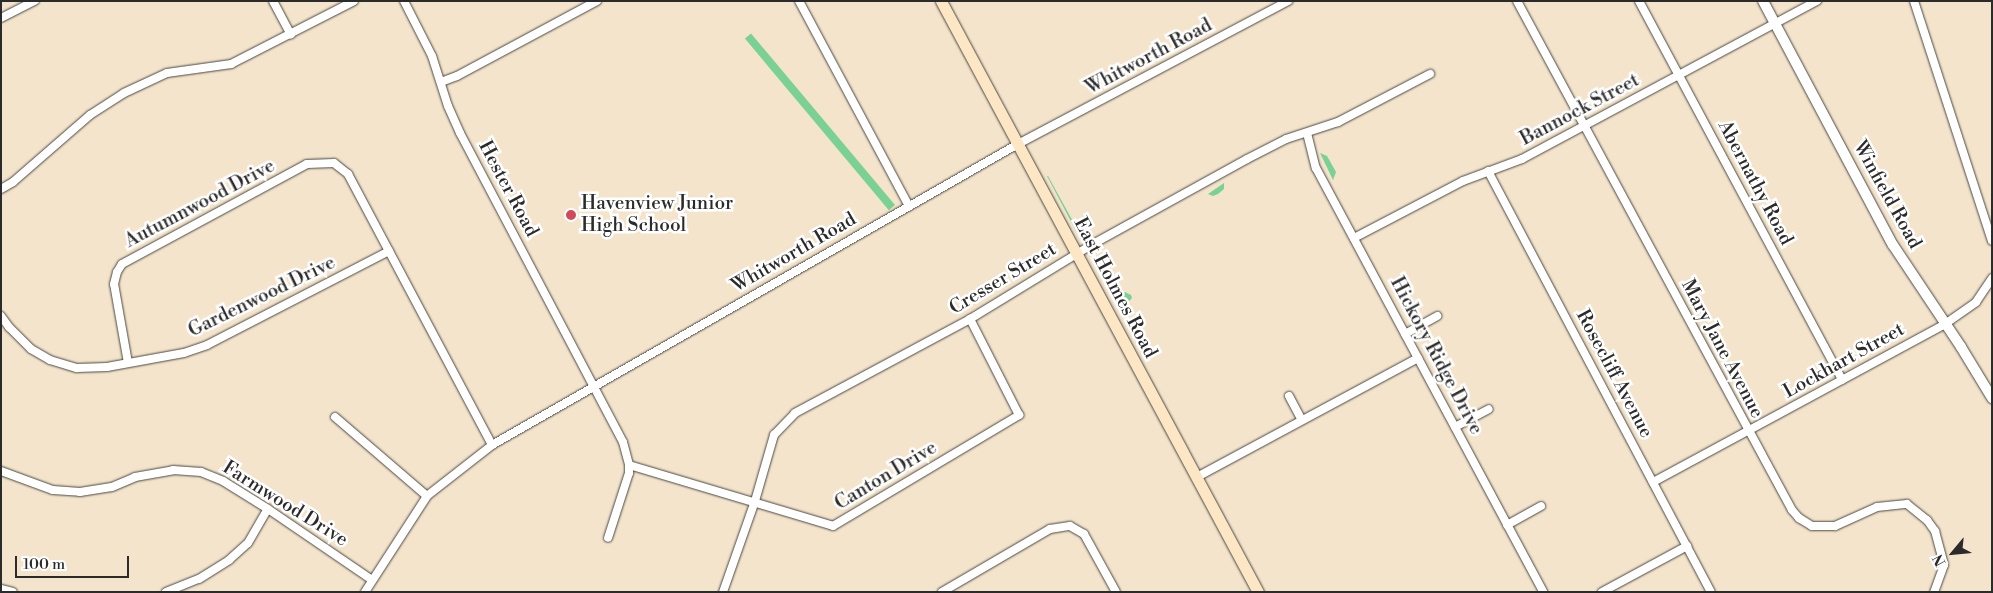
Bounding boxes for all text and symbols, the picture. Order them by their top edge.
street label: Whitworth Road [1082,14,1216,100]
street label: Bannock Street [1517,69,1643,151]
street label: Abernathy Road [1713,117,1797,249]
street label: Hester Road [473,137,543,241]
street label: Winfield Road [1848,137,1926,253]
street label: Autumnwood Drive [121,155,279,253]
place label: Havenview Junior High School [581,193,733,237]
street label: Whitworth Road [728,208,860,298]
marker: Havenview Junior High School [565,209,577,221]
street label: East Holmes Road [1068,214,1162,362]
street label: Cresser Street [945,238,1061,320]
street label: Gardenwood Drive [185,252,339,342]
street label: Hickory Ridge Drive [1385,273,1487,439]
street label: Mary Jane Avenue [1676,276,1768,422]
street label: Rosecliff Avenue [1571,306,1657,442]
street label: Lockhart Street [1780,318,1908,404]
street label: Canton Drive [831,437,941,515]
street label: Farmwood Drive [218,456,352,552]
north arrow [1928,528,1978,578]
scale bar [18,546,131,578]
text: N [1929,551,1950,569]
text: 100 m [23,555,65,574]

